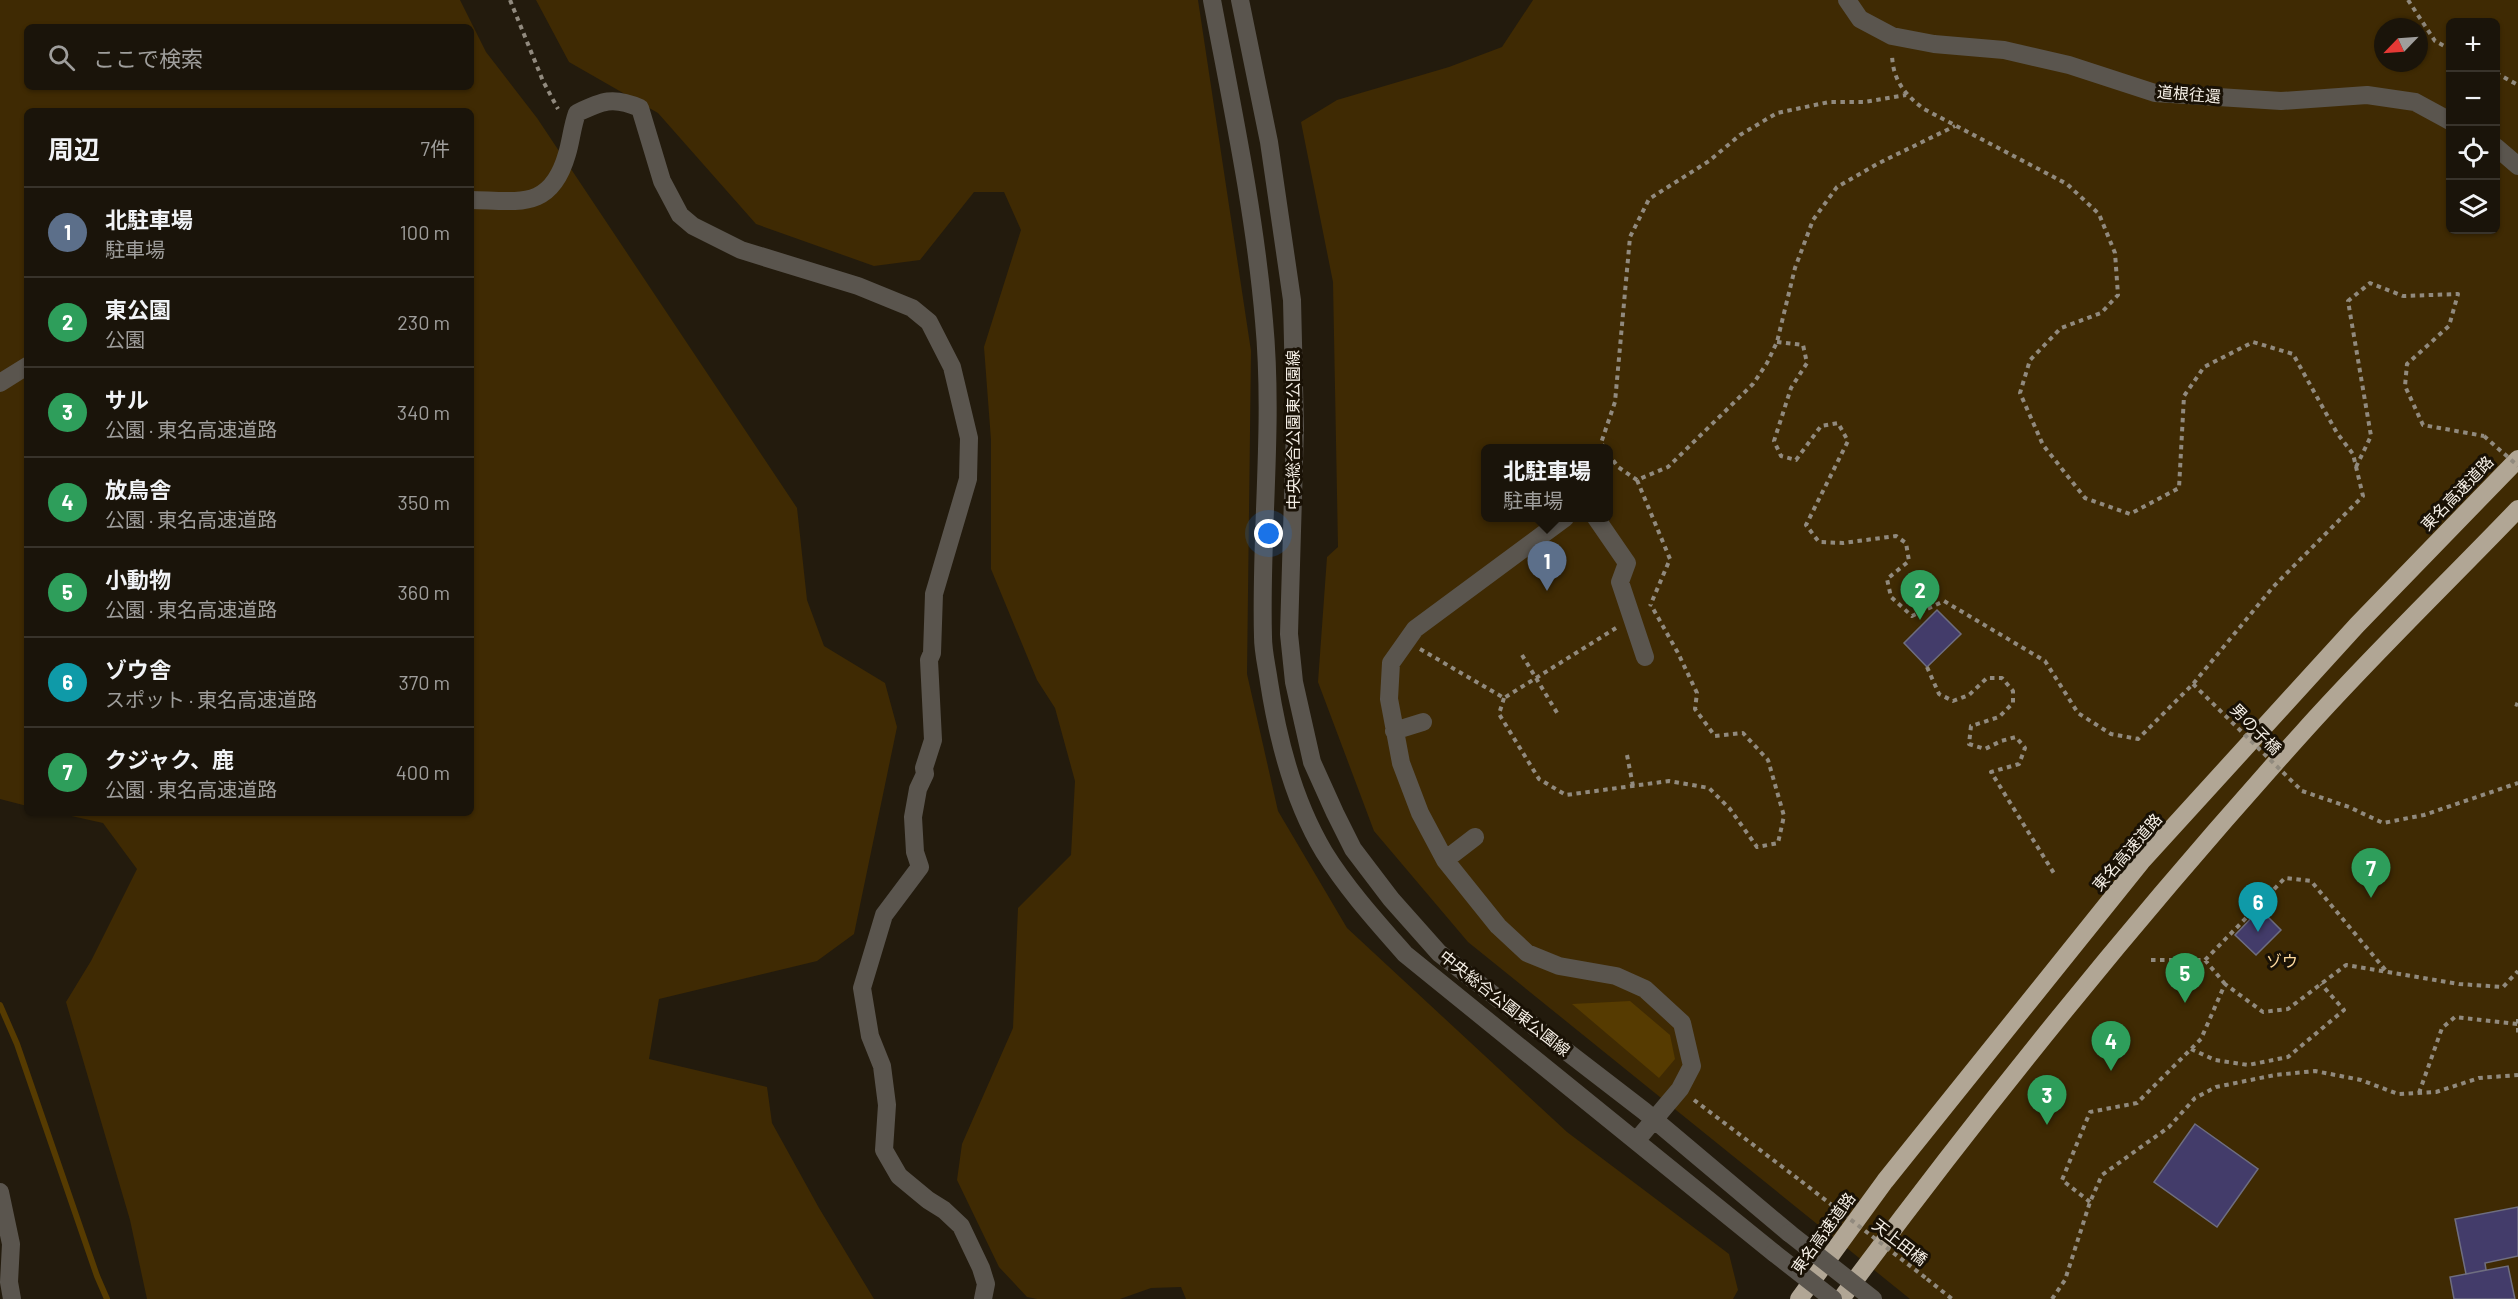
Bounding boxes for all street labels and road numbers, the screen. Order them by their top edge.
street label: 道根往還 [2156,81,2222,106]
street label: 中央総合公園東公園線 [1283,350,1302,510]
street label: 東名高速道路 [2416,452,2497,534]
street label: 男の子橋 [2227,699,2286,758]
street label: 東名高速道路 [2088,809,2165,894]
street label: 中央総合公園東公園線 [1436,946,1574,1059]
street label: 東名高速道路 [1787,1188,1858,1277]
street label: 天上田橋 [1869,1214,1931,1269]

